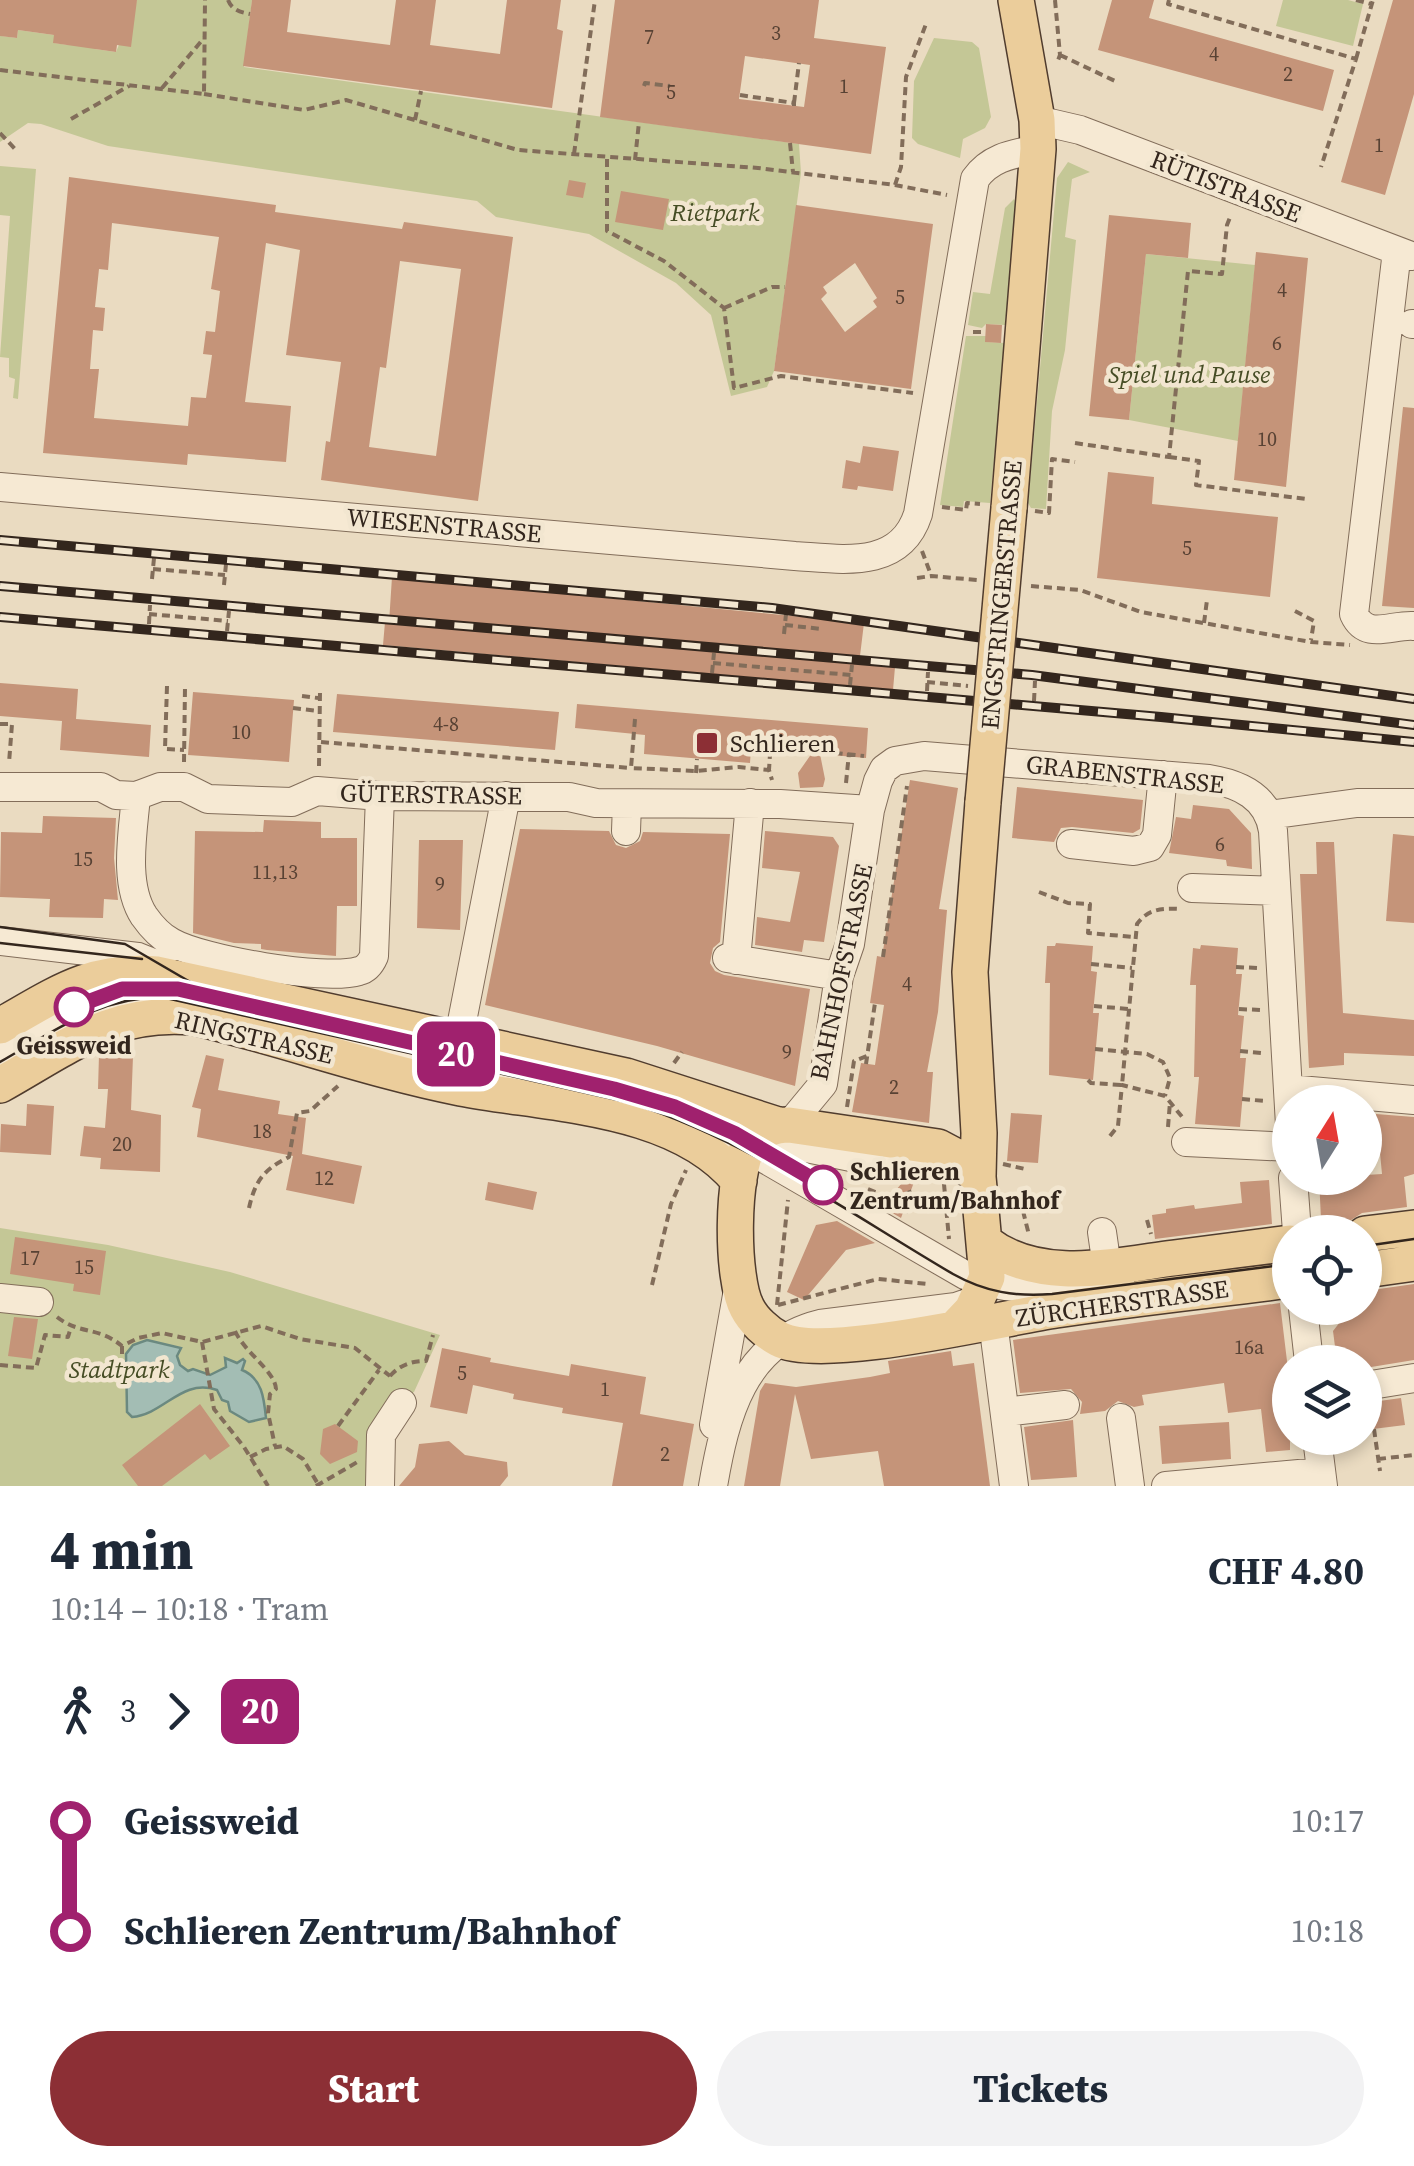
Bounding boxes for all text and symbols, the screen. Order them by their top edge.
house number: 3 [771,19,781,47]
house number: 7 [644,23,654,51]
house number: 4 [1209,40,1219,68]
house number: 2 [1283,60,1293,88]
house number: 1 [839,72,849,100]
house number: 5 [666,78,676,106]
house number: 1 [1374,131,1384,159]
street label: RÜTISTRASSE [1146,142,1306,230]
park label: Rietpark [669,195,760,229]
house number: 4 [1277,276,1287,304]
house number: 5 [895,283,905,311]
house number: 6 [1272,329,1282,357]
park label: Spiel und Pause [1108,357,1270,391]
house number: 10 [1257,425,1277,453]
street label: ENGSTRINGERSTRASSE [972,459,1030,731]
street label: WIESENSTRASSE [345,500,543,550]
house number: 5 [1182,534,1192,562]
house number: 4-8 [433,710,459,738]
house number: 10 [231,718,251,746]
place label: Schlieren [730,726,836,760]
marker: Schlieren [694,730,720,756]
street label: GRABENSTRASSE [1024,747,1226,801]
street label: GÜTERSTRASSE [340,775,522,813]
house number: 6 [1215,830,1225,858]
house number: 15 [73,845,93,873]
house number: 11,13 [252,858,298,886]
street label: BAHNHOFSTRASSE [801,860,881,1084]
house number: 9 [435,870,445,898]
house number: 4 [902,970,912,998]
marker: Geissweid [55,988,93,1026]
street label: RINGSTRASSE [172,1002,336,1072]
line badge: 20 [411,1022,501,1086]
place label: Geissweid [16,1028,132,1062]
text: 20 [437,1030,475,1078]
house number: 9 [782,1038,792,1066]
house number: 2 [889,1073,899,1101]
north arrow [1272,1085,1382,1195]
map controls [1272,1085,1382,1455]
house number: 18 [252,1117,272,1145]
house number: 20 [112,1130,132,1158]
place label: Schlieren Zentrum/Bahnhof [850,1154,1062,1217]
house number: 12 [314,1164,334,1192]
marker: Schlieren Zentrum/Bahnhof [804,1166,842,1204]
button: locate [1272,1215,1382,1325]
house number: 17 [20,1244,40,1272]
house number: 15 [74,1253,94,1281]
street label: ZÜRCHERSTRASSE [1013,1271,1231,1335]
house number: 16a [1234,1333,1265,1361]
button: layers [1272,1345,1382,1455]
park label: Stadtpark [68,1352,170,1386]
house number: 5 [457,1359,467,1387]
house number: 1 [600,1375,610,1403]
house number: 2 [660,1440,670,1468]
text: 4 min [50,1512,193,1587]
text: CHF 4.80 [1208,1545,1364,1597]
text: 10:14 – 10:18 · Tram [50,1587,329,1631]
icon: walk [50,1684,105,1739]
icon: forward [151,1684,206,1739]
text: 20 [241,1687,279,1735]
text: 3 [120,1689,136,1733]
text: Geissweid [124,1795,299,1847]
text: 10:17 [1290,1799,1364,1843]
text: Schlieren Zentrum/Bahnhof [124,1905,617,1957]
text: 10:18 [1290,1909,1364,1953]
button: Start [50,2031,697,2146]
button: Tickets [717,2031,1364,2146]

